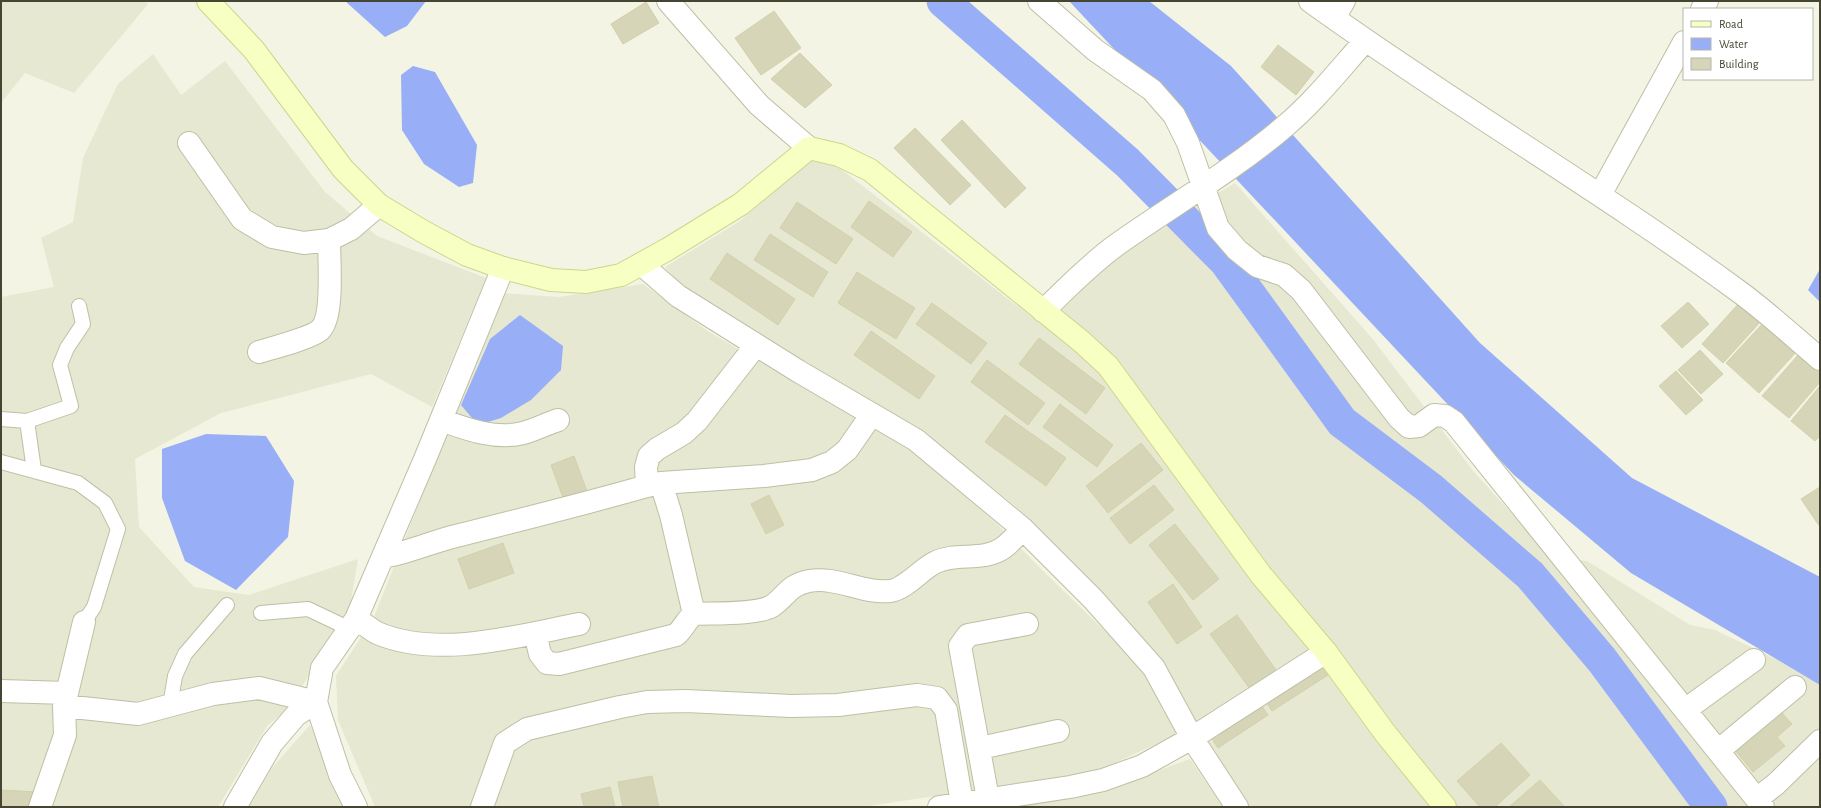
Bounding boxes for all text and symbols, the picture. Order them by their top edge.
legend [1683,8,1813,80]
text: Road [1719,18,1743,30]
text: Water [1719,38,1748,50]
text: Building [1719,58,1759,70]

